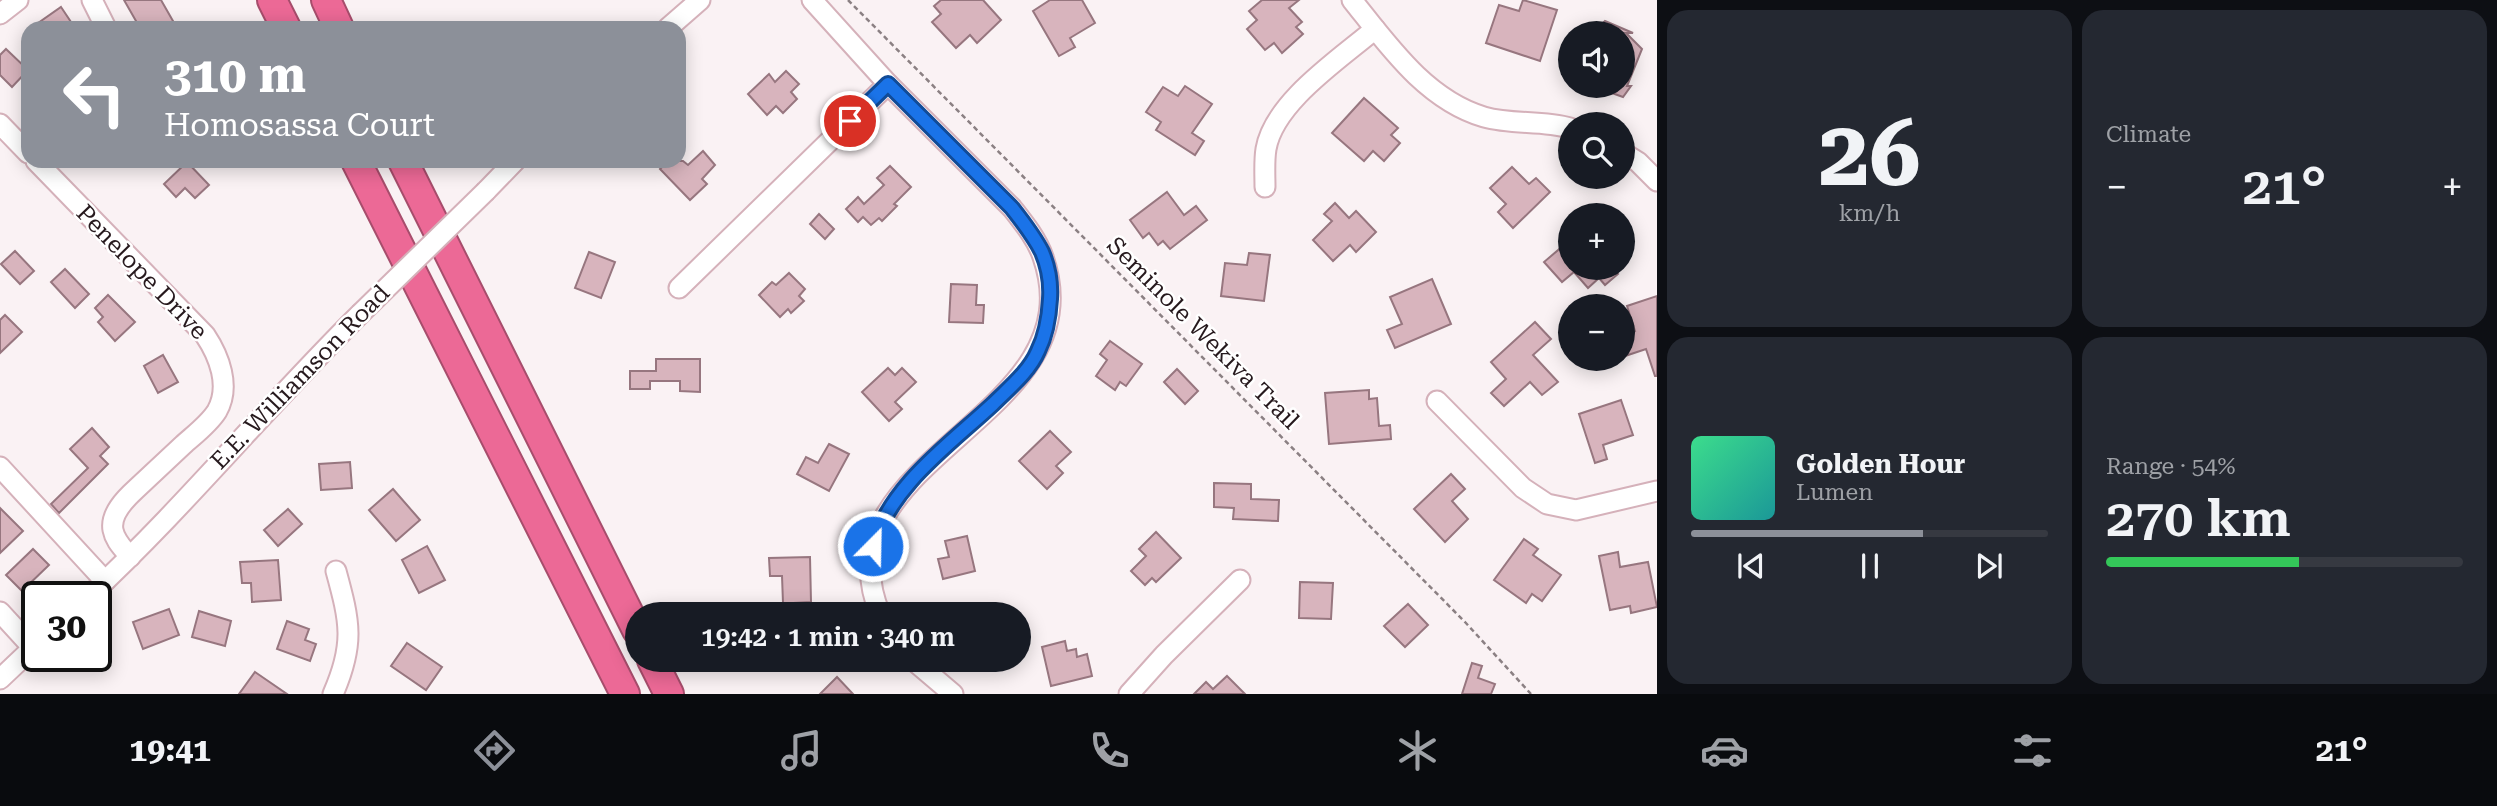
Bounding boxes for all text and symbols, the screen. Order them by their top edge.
map controls [1558,21,1635,371]
button: sound [1558,21,1635,98]
text: 310 m [164,47,306,104]
icon: left [49,49,140,140]
pin [820,91,880,151]
text: 26 [1819,101,1920,207]
icon: arrive [831,102,869,140]
text: Homosassa Court [164,106,435,144]
button: search [1558,112,1635,189]
text: Climate [2106,121,2191,148]
text: 21° [2243,156,2326,217]
text: − [2106,165,2127,209]
text: + [2442,165,2463,209]
street label: Penelope Drive [71,199,213,345]
text: km/h [1839,200,1900,227]
button: + [1558,203,1635,280]
street label: Seminole Wekiva Trail [1101,231,1305,435]
street label: E.E. Williamson Road [205,279,395,475]
button: − [1558,294,1635,371]
text: Golden Hour [1796,449,1965,479]
text: Range · 54% [2106,453,2235,480]
text: Lumen [1796,479,1873,506]
text: 270 km [2106,488,2291,549]
position arrow [836,509,910,583]
icon: previous [1732,547,1770,585]
icon: pause [1851,547,1889,585]
icon: next [1970,547,2008,585]
speed limit sign: 30 [21,581,112,672]
text: 19:42 · 1 min · 340 m [701,622,955,652]
icon: directions [470,726,519,775]
icon: music [777,726,826,775]
icon: phone [1085,726,1134,775]
icon: climate [1393,726,1442,775]
icon: car [1700,726,1749,775]
icon: filters [2008,726,2057,775]
text: 19:41 [129,731,211,769]
text: 21° [2316,731,2368,769]

